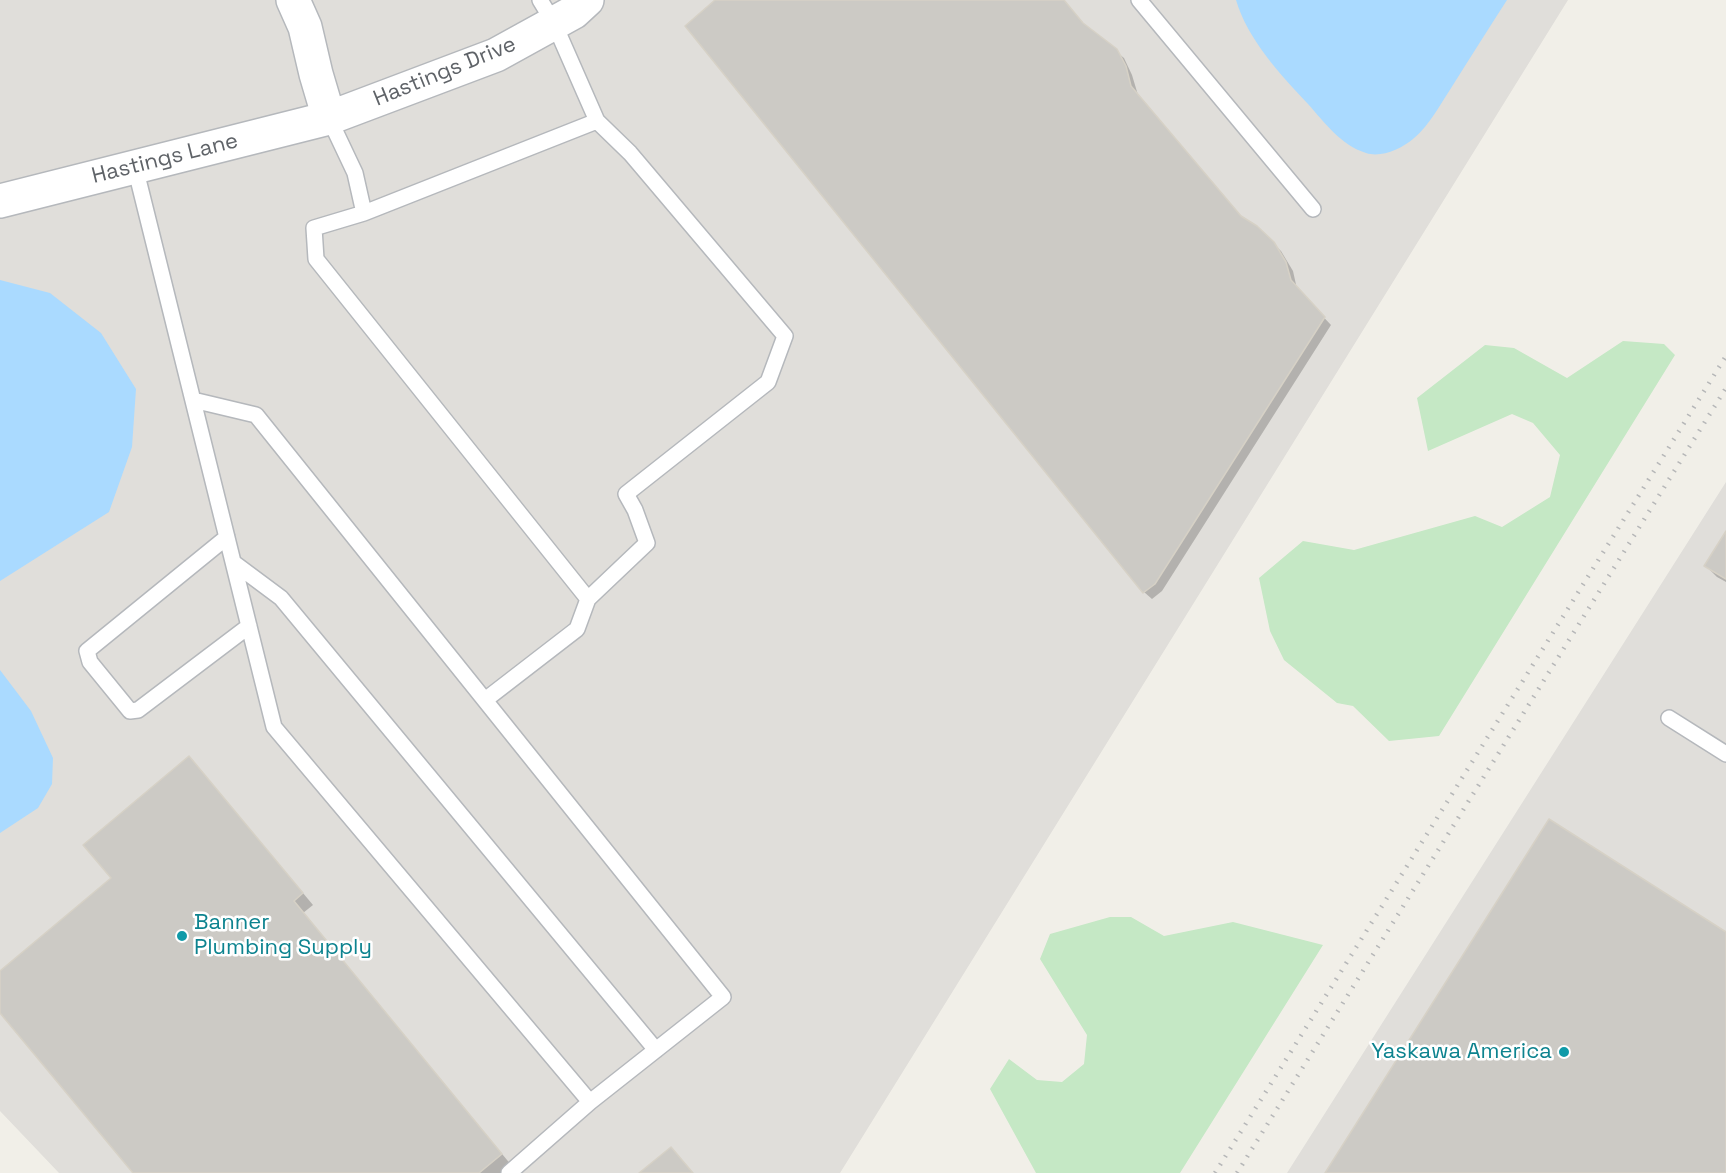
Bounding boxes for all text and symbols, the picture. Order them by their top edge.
street label: Hastings Drive [370,31,520,113]
street label: Hastings Lane [89,128,241,190]
place label: Banner Plumbing Supply [194,910,372,962]
marker: Banner Plumbing Supply [175,929,189,943]
place label: Yaskawa America [1371,1039,1552,1065]
marker: Yaskawa America [1557,1045,1571,1059]

